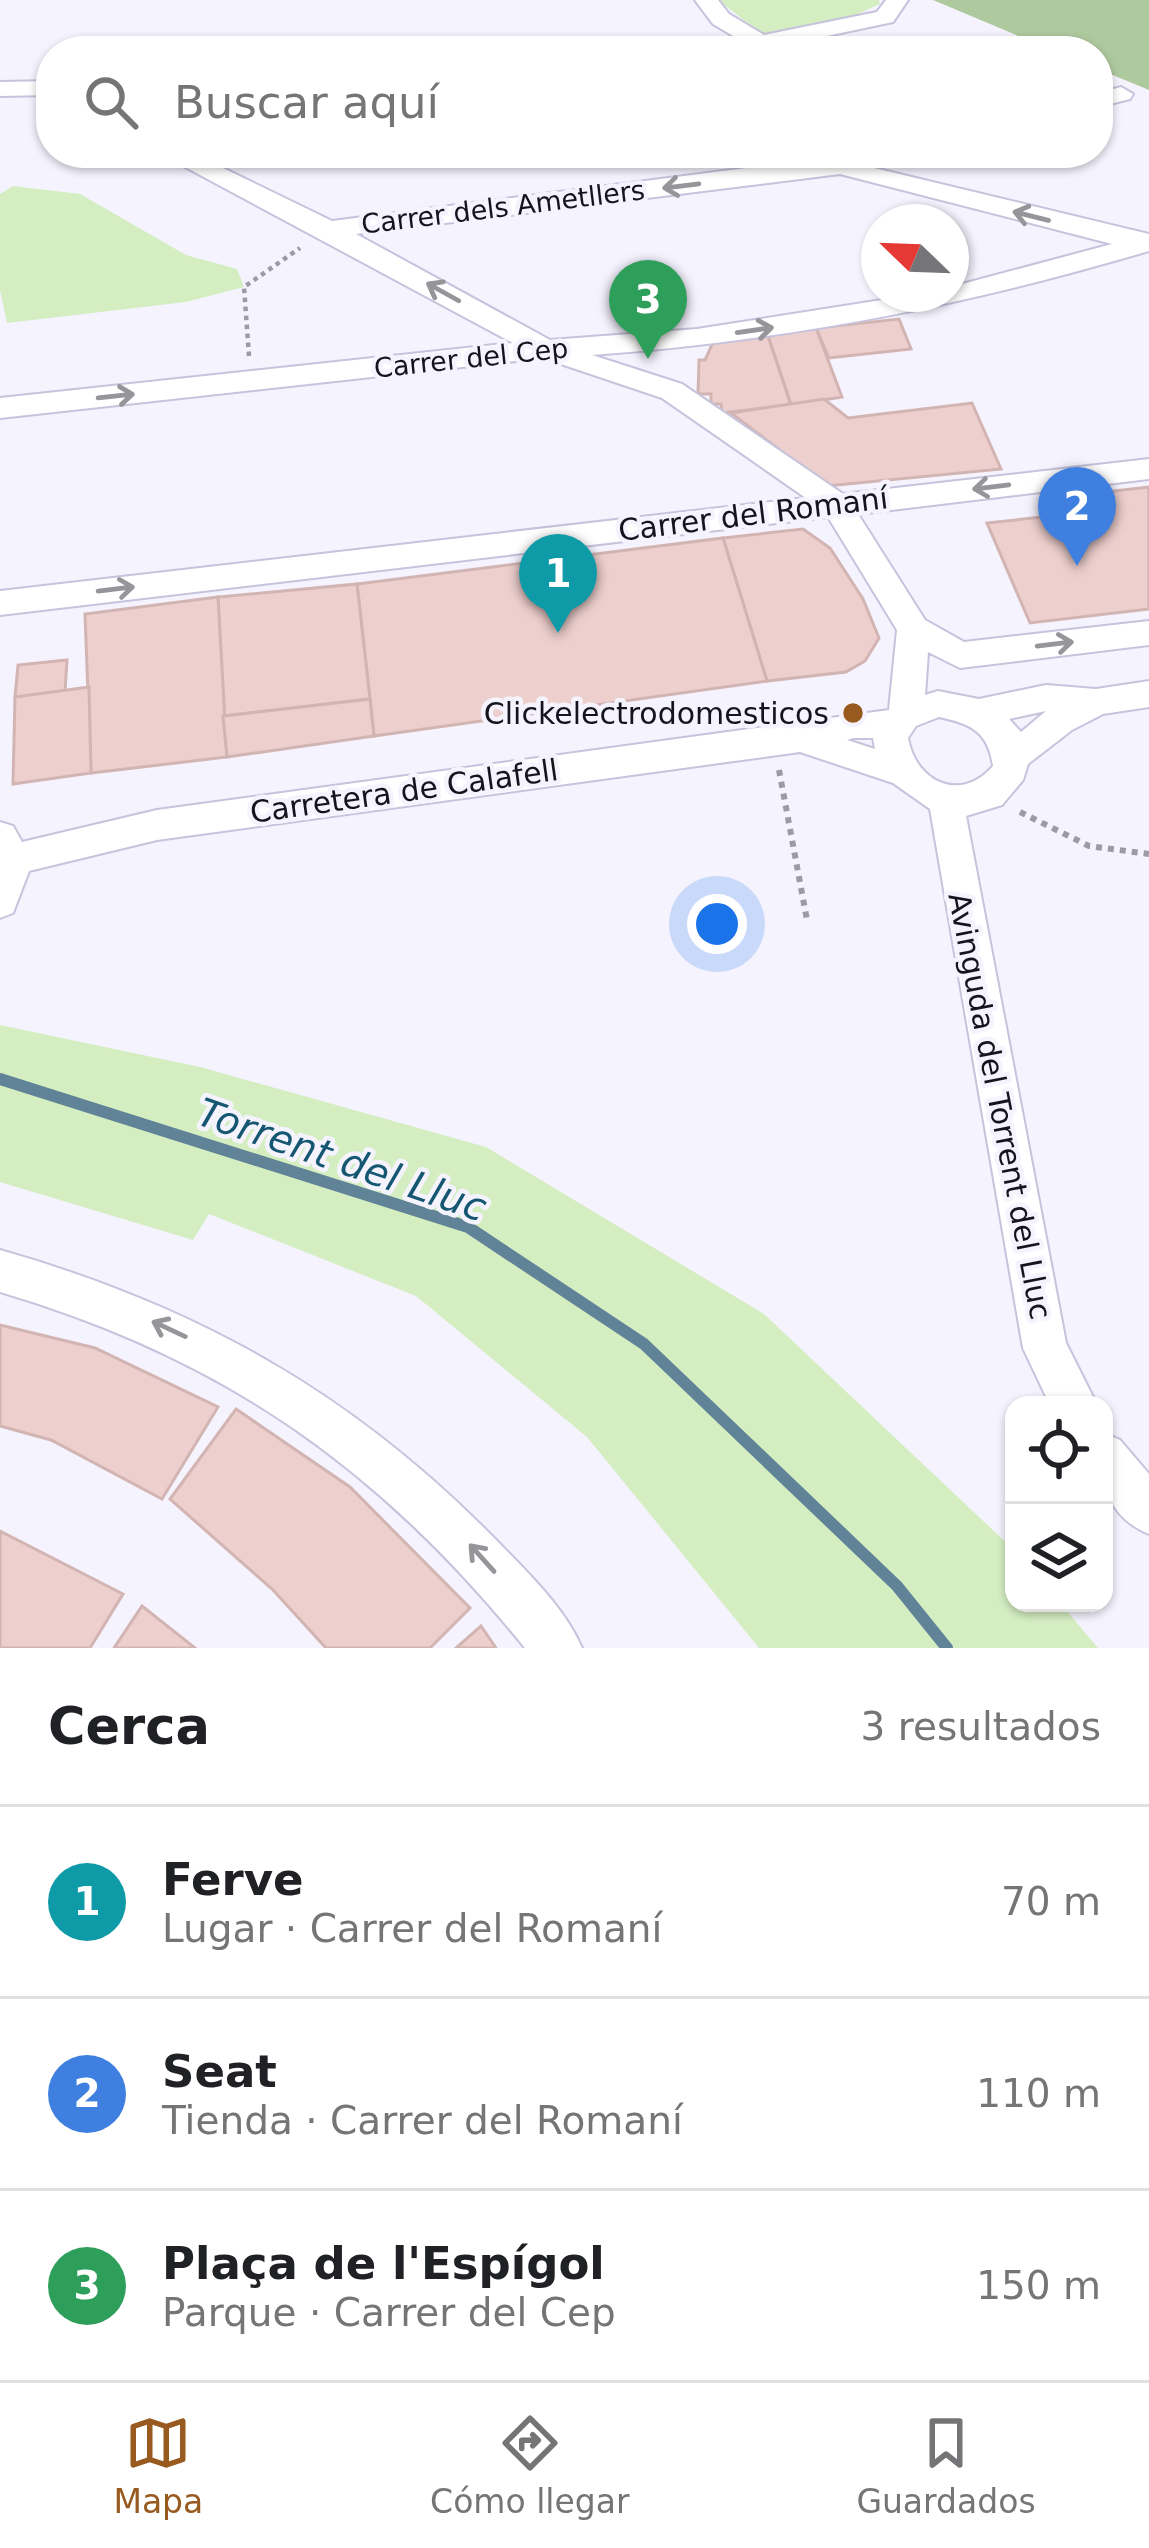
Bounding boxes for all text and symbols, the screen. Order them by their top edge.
search box [36,36,1113,168]
icon: search [78,69,144,135]
text: Buscar aquí [174,76,439,129]
street label: Carrer dels Ametllers [359,174,647,240]
one-way arrow [662,175,701,197]
one-way arrow [1012,203,1050,225]
north arrow [861,204,969,312]
pin: 3 [609,260,687,359]
one-way arrow [426,280,461,303]
one-way arrow [735,318,774,341]
street label: Carrer del Cep [372,332,570,384]
one-way arrow [96,384,135,407]
pin: 2 [1038,467,1116,566]
one-way arrow [972,476,1011,498]
street label: Carrer del Romaní [616,480,891,548]
pin: 1 [519,534,597,633]
one-way arrow [96,577,135,600]
one-way arrow [1034,633,1073,655]
place label: Clickelectrodomesticos [484,696,829,731]
marker: Clickelectrodomesticos [840,700,866,726]
street label: Carretera de Calafell [248,752,560,830]
street label: Avinguda del Torrent del Lluc [941,890,1059,1322]
your location [687,894,747,954]
water label: Torrent del Lluc [192,1090,492,1230]
one-way arrow [152,1317,188,1339]
map controls [1005,1396,1113,1612]
button: locate [1005,1396,1113,1504]
button: layers [1005,1504,1113,1612]
one-way arrow [469,1544,496,1574]
text: Cerca [48,1697,210,1756]
text: 3 resultados [861,1704,1101,1749]
text: Ferve [162,1853,303,1906]
text: 1 [73,1879,101,1924]
text: 70 m [1001,1879,1101,1924]
text: Lugar · Carrer del Romaní [162,1906,662,1951]
text: Seat [162,2045,277,2098]
text: 2 [73,2071,101,2116]
text: 110 m [976,2071,1101,2116]
text: Tienda · Carrer del Romaní [162,2098,683,2143]
text: Plaça de l'Espígol [162,2237,605,2290]
text: 3 [73,2263,101,2308]
text: 150 m [976,2263,1101,2308]
text: Parque · Carrer del Cep [162,2290,616,2335]
tab: Mapa [113,2410,203,2521]
tab: Cómo llegar [430,2410,630,2521]
tab: Guardados [856,2410,1036,2521]

